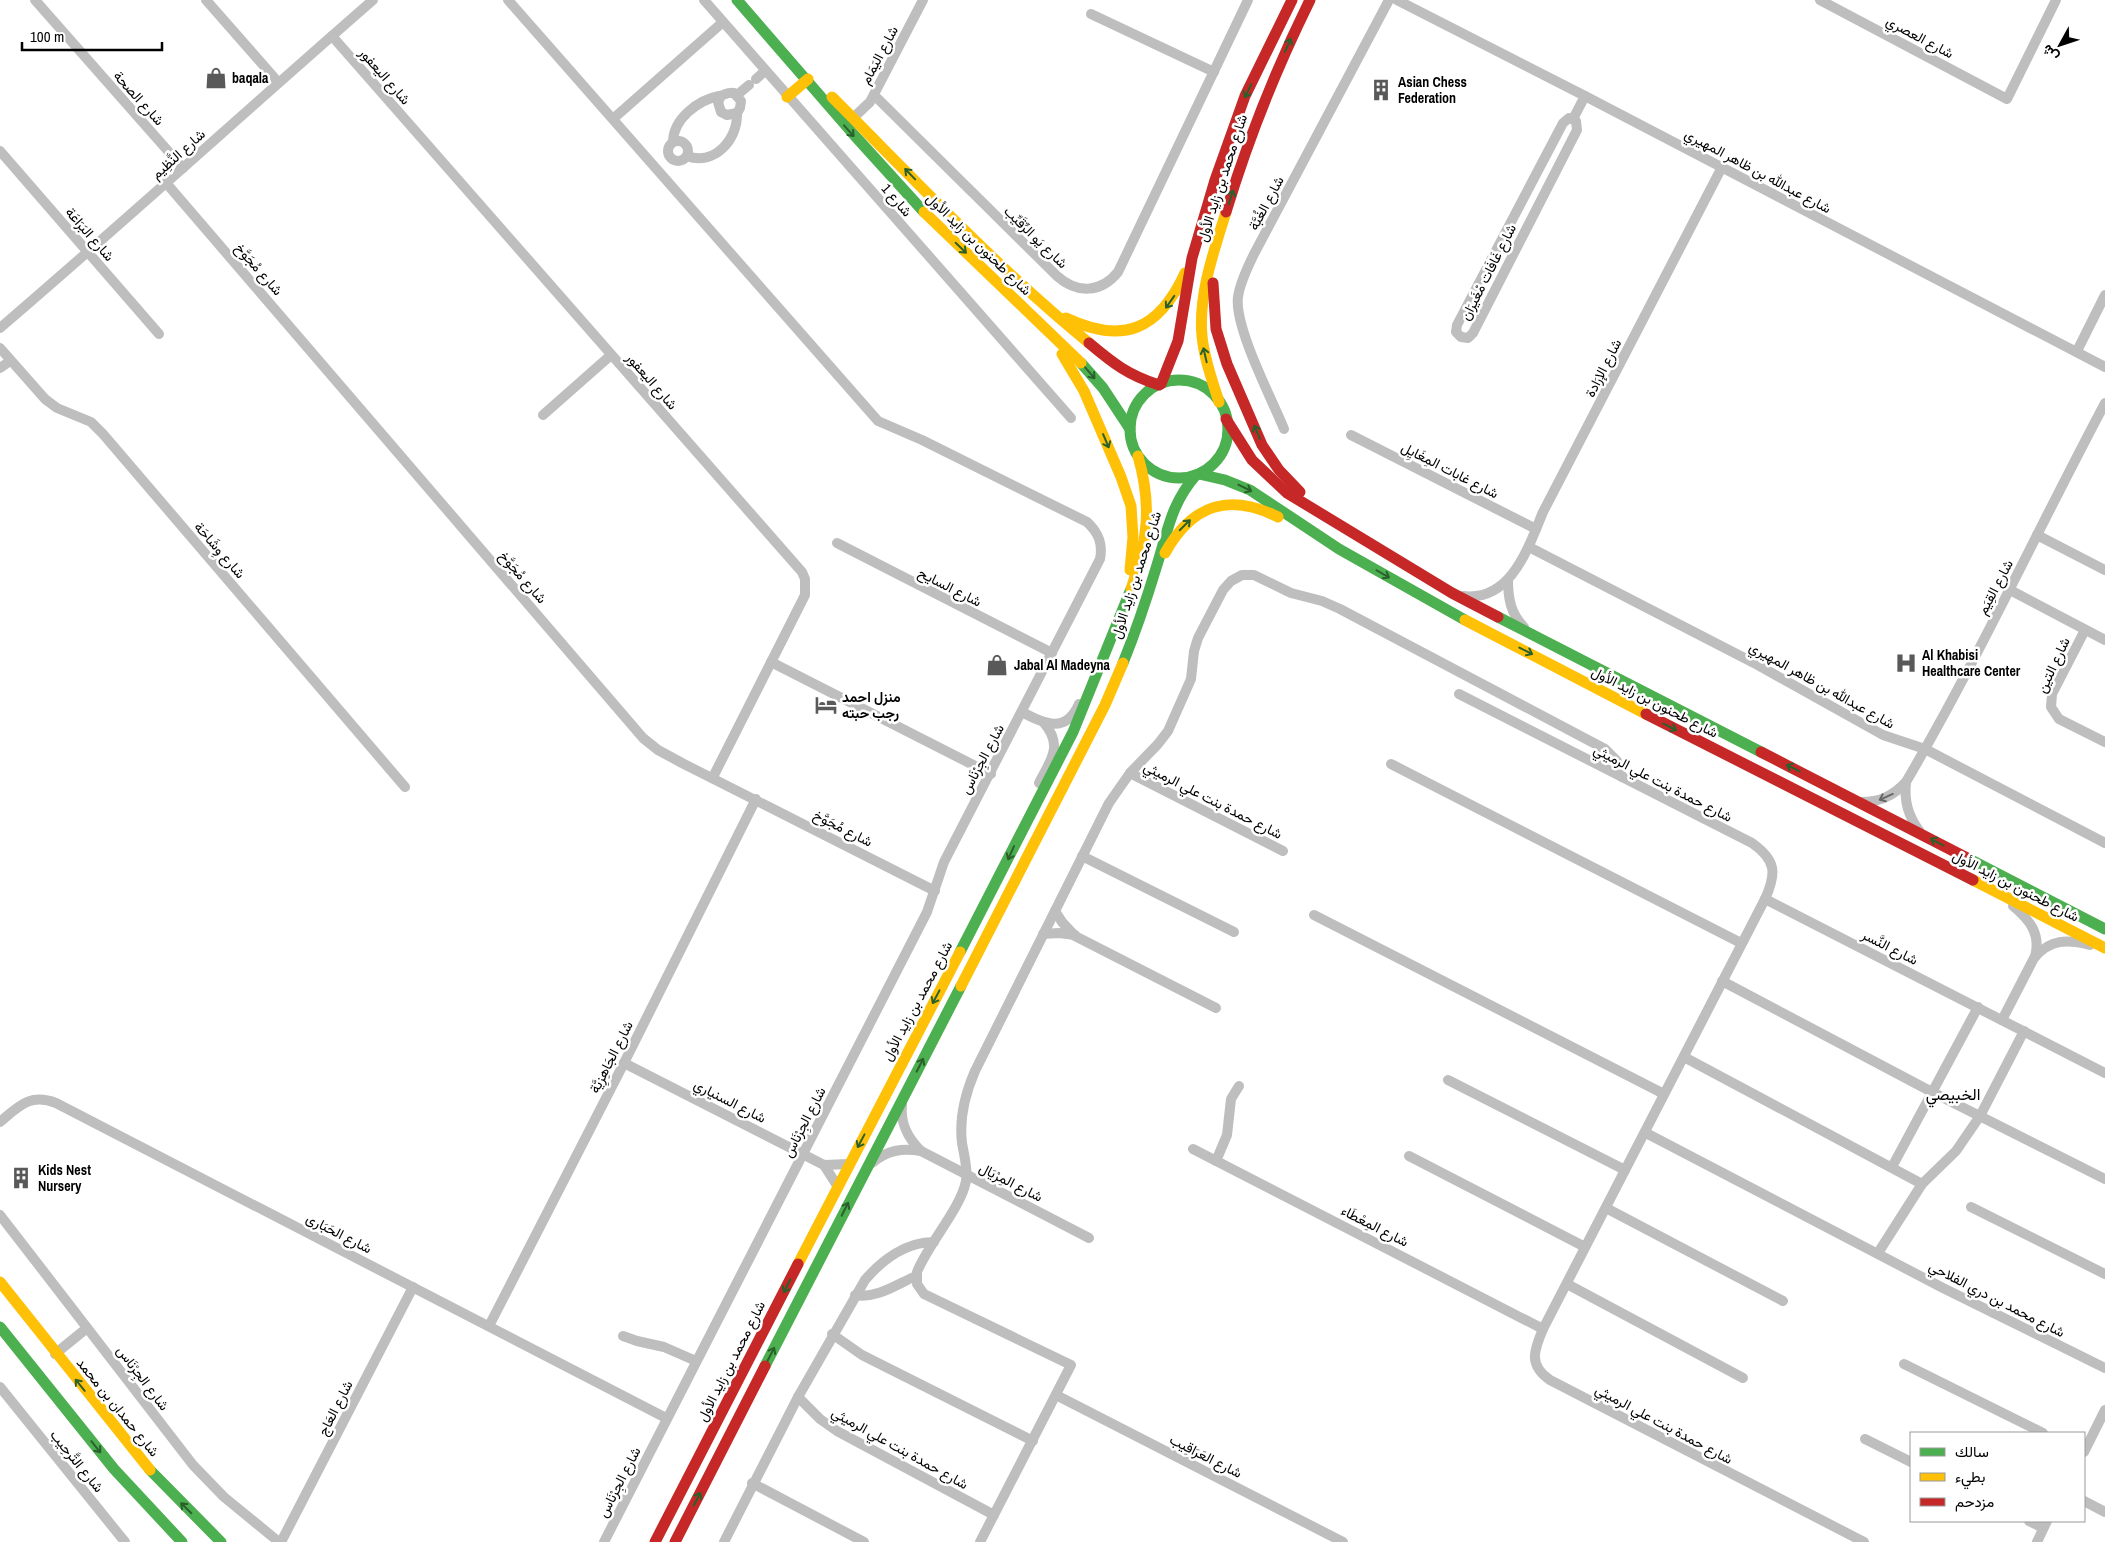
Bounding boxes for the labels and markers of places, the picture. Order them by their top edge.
shop icon: baqala [203,65,229,91]
place label: baqala [232,69,269,87]
place label: Asian Chess Federation [1398,73,1467,107]
building icon: Asian Chess Federation [1368,77,1394,103]
place label: Al Khabisi Healthcare Center [1922,646,2021,680]
hospital icon: Al Khabisi Healthcare Center [1893,650,1919,676]
shop icon: Jabal Al Madeyna [984,652,1010,678]
place label: Jabal Al Madeyna [1014,656,1111,674]
place label: منزل احمد رجب حبته [842,688,901,722]
hotel icon: منزل احمد رجب حبته [813,692,839,718]
place label: Kids Nest Nursery [38,1161,91,1195]
building icon: Kids Nest Nursery [8,1165,34,1191]

